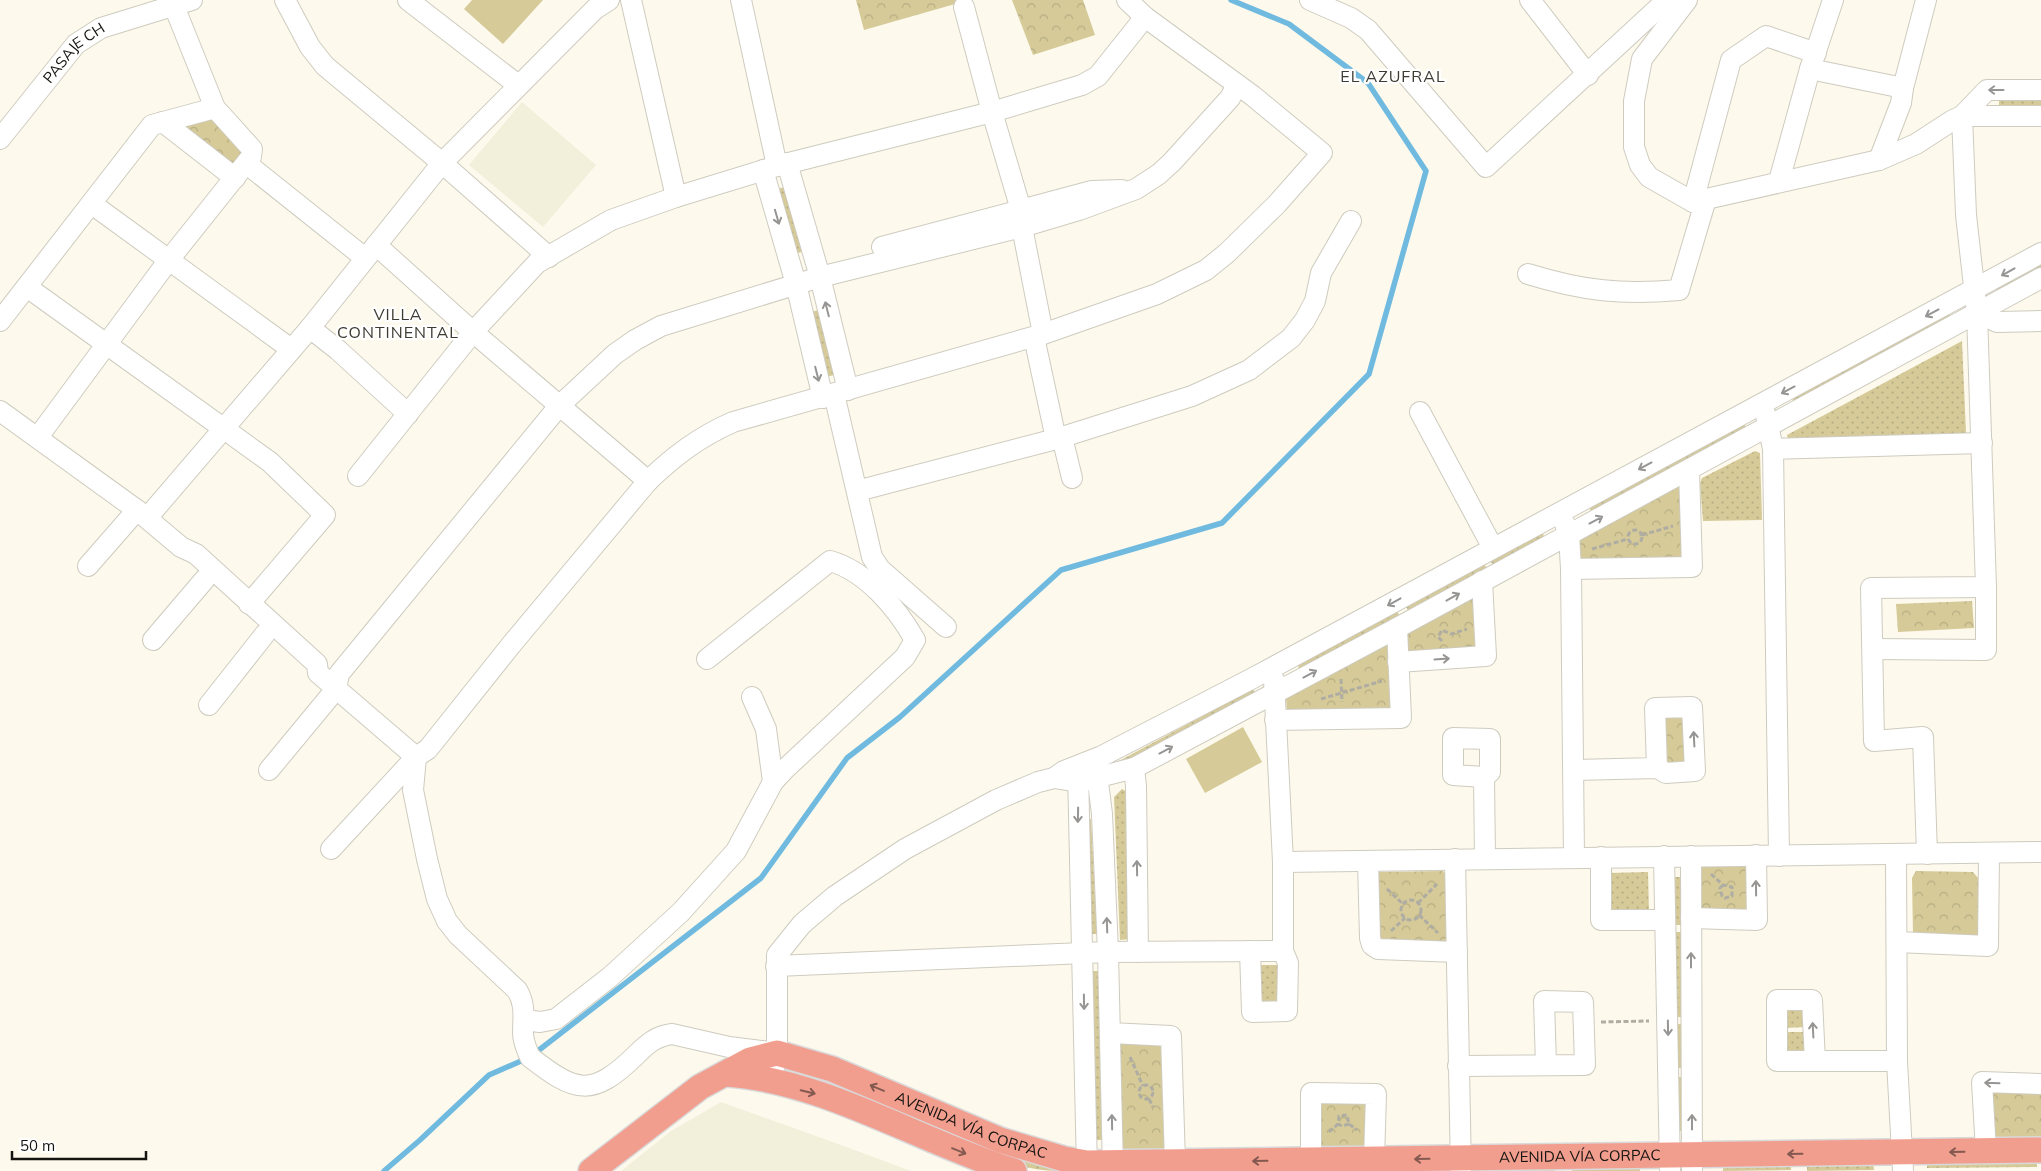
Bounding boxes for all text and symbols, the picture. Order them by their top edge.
street label: PASAJE CH [38,18,108,87]
district label: EL AZUFRAL [1340,66,1446,86]
one-way arrow [1988,85,2004,95]
one-way arrow [772,209,782,225]
one-way arrow [2000,267,2015,277]
one-way arrow [822,301,831,317]
district label: VILLA CONTINENTAL [337,304,459,342]
one-way arrow [1924,308,1939,318]
one-way arrow [813,366,822,382]
one-way arrow [1781,385,1796,395]
one-way arrow [1638,462,1653,471]
one-way arrow [1588,515,1603,525]
one-way arrow [1445,592,1459,602]
one-way arrow [1387,597,1402,607]
one-way arrow [1434,655,1450,664]
one-way arrow [1302,669,1317,679]
one-way arrow [1689,731,1698,747]
one-way arrow [1158,745,1173,755]
one-way arrow [1074,807,1083,823]
one-way arrow [1132,860,1142,876]
one-way arrow [1751,880,1761,896]
one-way arrow [1102,917,1112,934]
one-way arrow [1686,952,1696,968]
one-way arrow [1079,994,1089,1010]
one-way arrow [1663,1019,1672,1035]
one-way arrow [1809,1022,1818,1038]
one-way arrow [1985,1078,2001,1087]
one-way arrow [870,1082,885,1092]
street label: AVENIDA VÍA CORPAC [893,1087,1050,1163]
one-way arrow [800,1088,816,1097]
one-way arrow [1107,1115,1116,1131]
one-way arrow [1687,1115,1697,1131]
scale bar [12,1128,146,1160]
text: 50 m [20,1136,55,1155]
street label: AVENIDA VÍA CORPAC [1499,1145,1661,1166]
one-way arrow [951,1147,967,1156]
one-way arrow [1950,1147,1966,1156]
one-way arrow [1787,1149,1804,1159]
one-way arrow [1415,1154,1431,1164]
one-way arrow [1252,1156,1268,1165]

